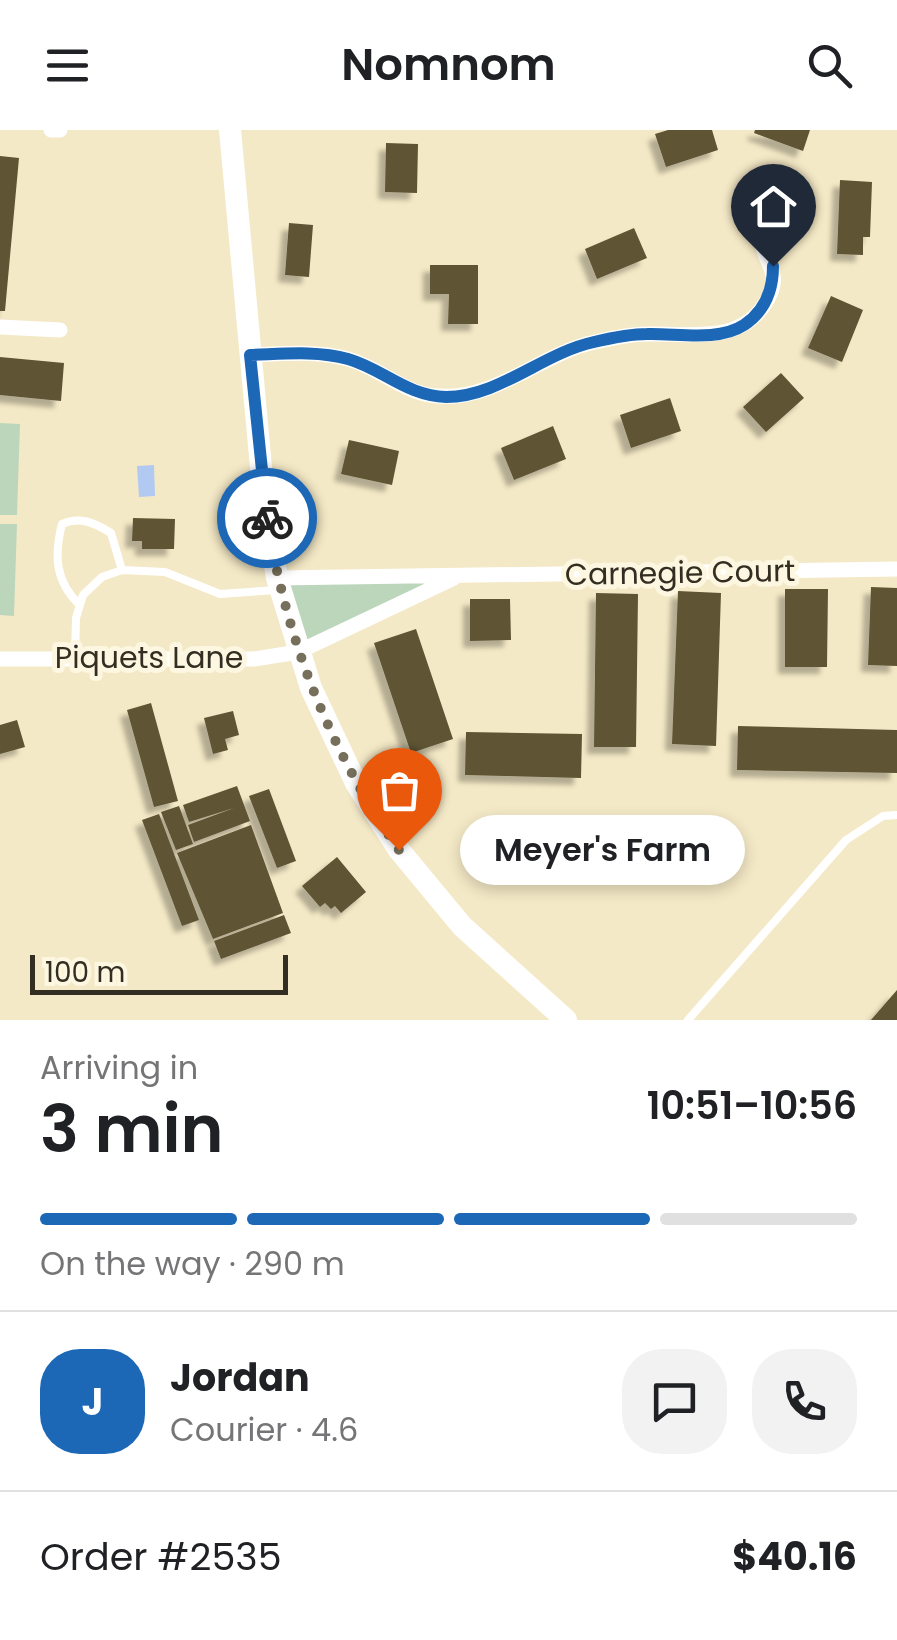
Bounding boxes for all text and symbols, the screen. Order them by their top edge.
text: Nomnom [341,33,556,96]
icon: menu [40,38,95,93]
icon: search [802,38,857,93]
pin [731,164,816,267]
icon: home [746,179,801,234]
courier [217,468,317,568]
icon: bike [240,491,295,546]
street label: Carnegie Court [564,549,796,596]
street label: Piquets Lane [55,636,243,679]
pin [357,748,442,851]
icon: bag [372,763,427,818]
callout: Meyer's Farm [459,815,744,885]
text: Meyer's Farm [494,827,711,872]
scale bar [30,950,288,994]
text: 100 m [45,953,125,992]
text: Arriving in [40,1045,198,1090]
text: 10:51–10:56 [647,1079,857,1132]
text: 3 min [40,1084,224,1175]
text: On the way · 290 m [40,1241,345,1286]
button: chat [622,1349,727,1454]
button: phone [752,1349,857,1454]
text: Jordan [170,1351,310,1404]
text: J [82,1375,103,1428]
text: Courier · 4.6 [170,1407,358,1452]
text: Order #2535 [40,1530,282,1583]
text: $40.16 [732,1530,857,1583]

